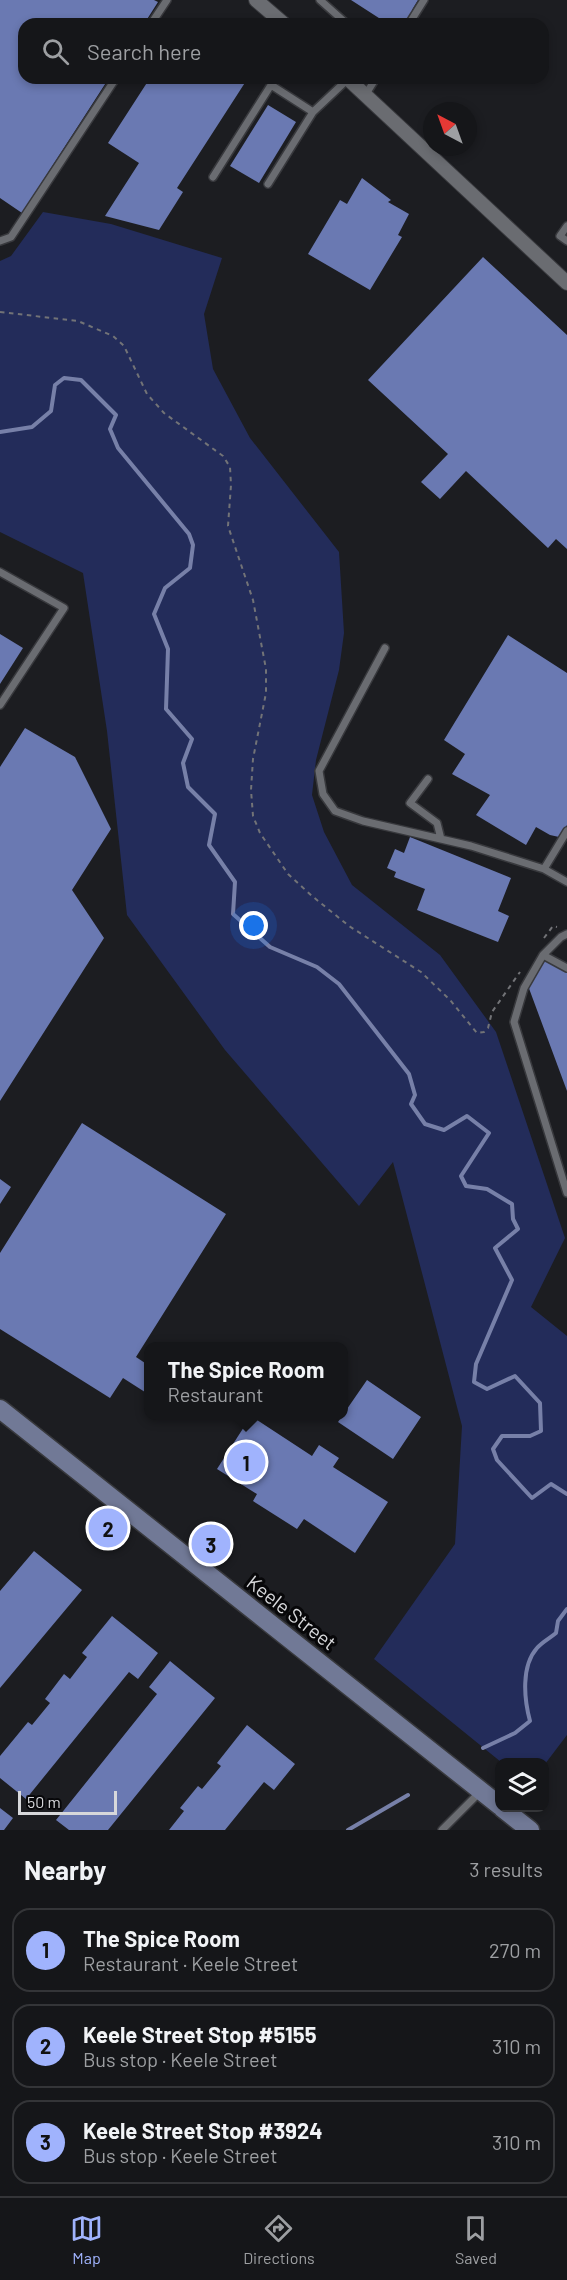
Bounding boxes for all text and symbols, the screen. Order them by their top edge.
search box [18,18,549,84]
icon: search [39,35,72,68]
text: Search here [87,38,201,64]
north arrow [423,102,477,156]
your location [239,911,268,940]
popup [144,1342,348,1420]
text: The Spice Room [168,1356,324,1382]
text: Restaurant [168,1382,264,1406]
pin: 1 [226,1440,266,1484]
pin: 2 [88,1506,128,1550]
pin: 3 [192,1522,230,1566]
street label: Keele Street [242,1570,342,1654]
map controls [495,1758,549,1812]
button: layers [495,1758,549,1812]
scale bar [18,1788,117,1816]
text: 50 m [27,1792,61,1811]
text: Nearby [24,1854,106,1885]
text: 3 results [469,1857,543,1881]
text: The Spice Room [83,1925,240,1951]
text: 1 [42,1938,49,1962]
text: 270 m [489,1938,541,1962]
text: Restaurant · Keele Street [83,1951,298,1975]
text: Keele Street Stop #5155 [83,2021,317,2047]
text: 2 [40,2034,51,2058]
text: 310 m [492,2034,541,2058]
text: Bus stop · Keele Street [83,2047,277,2071]
text: Keele Street Stop #3924 [83,2117,323,2143]
text: 3 [40,2130,51,2154]
text: 310 m [492,2130,541,2154]
text: Bus stop · Keele Street [83,2143,277,2167]
tab: Map [70,2212,103,2267]
tab: Directions [243,2212,315,2267]
tab: Saved [455,2212,497,2267]

